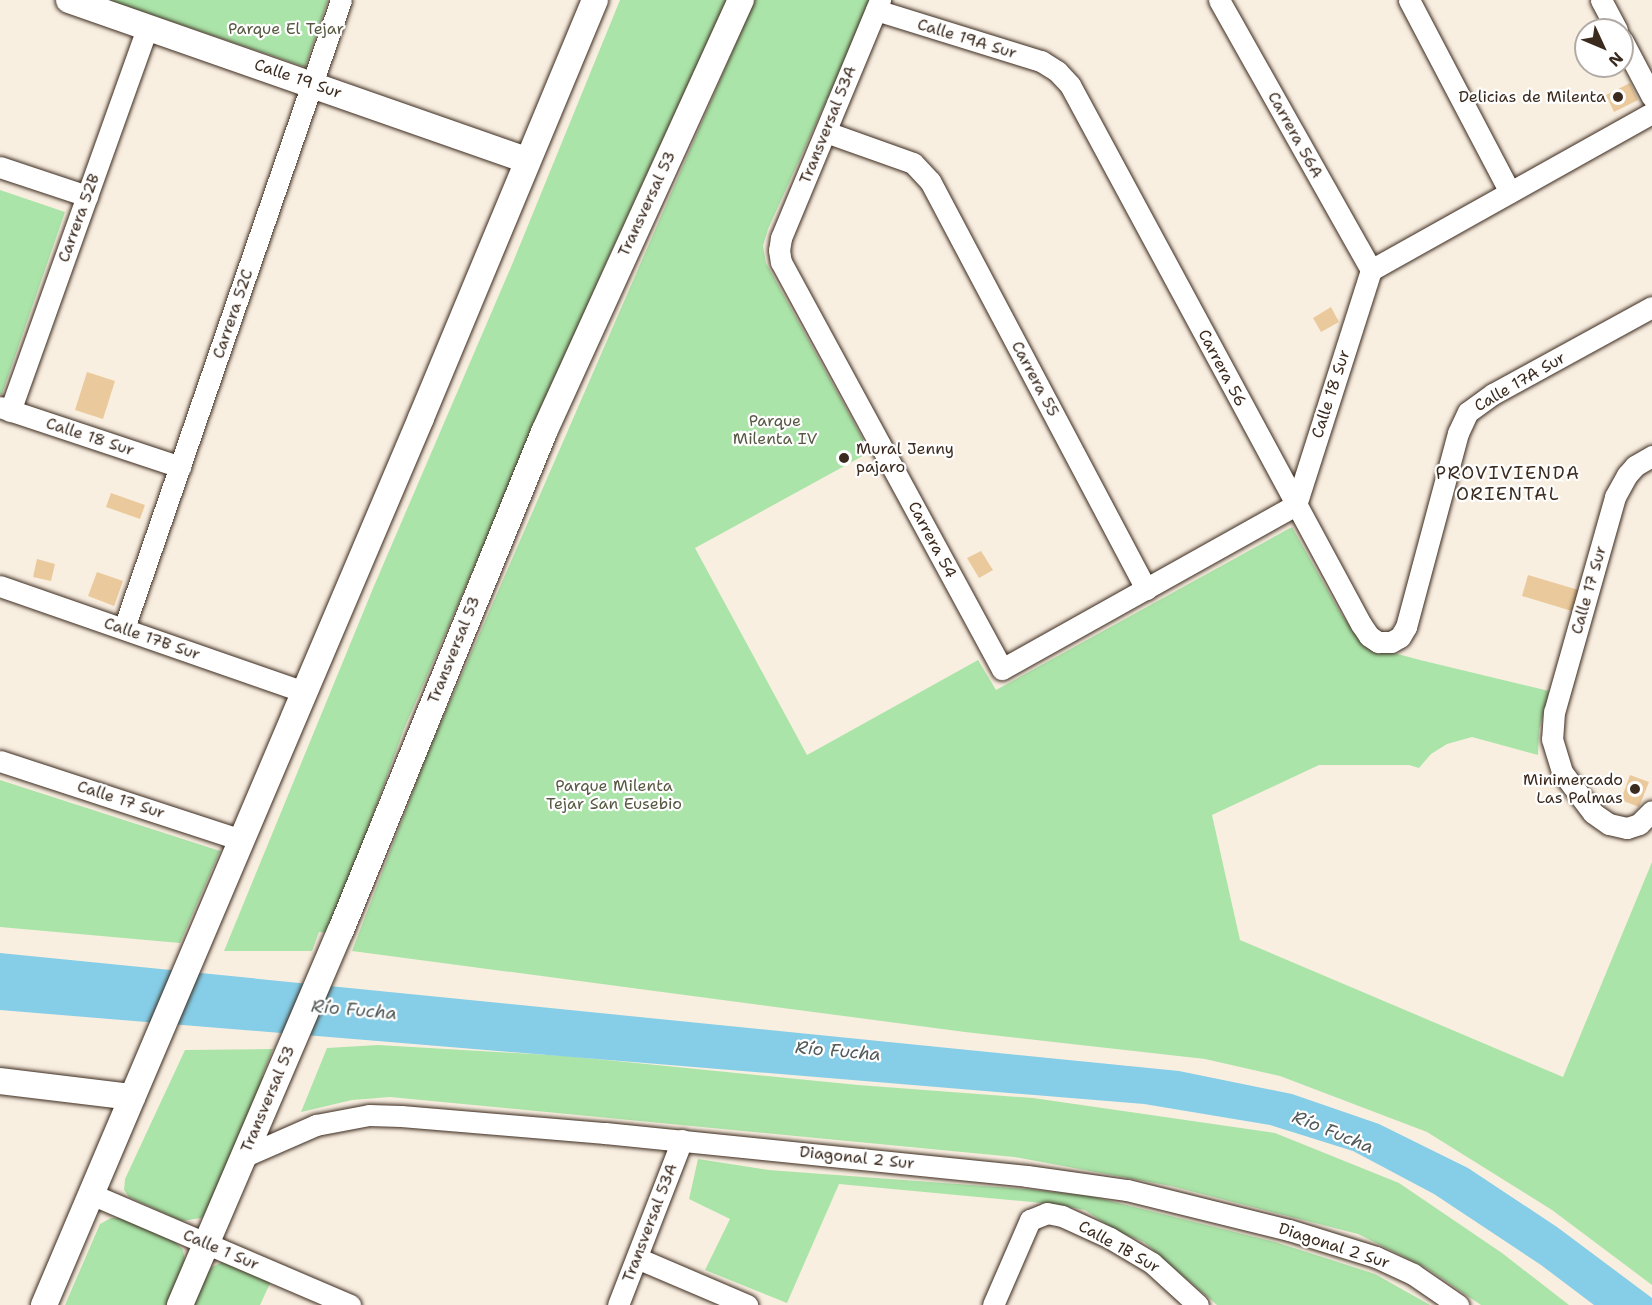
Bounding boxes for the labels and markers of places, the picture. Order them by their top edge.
place label: Delicias de Milenta [1458,87,1606,107]
marker: Delicias de Milenta [1611,90,1625,104]
place label: Mural Jenny pajaro [856,439,954,477]
marker: Mural Jenny pajaro [837,451,851,465]
place label: Minimercado Las Palmas [1523,770,1623,808]
marker: Minimercado Las Palmas [1628,782,1642,796]

